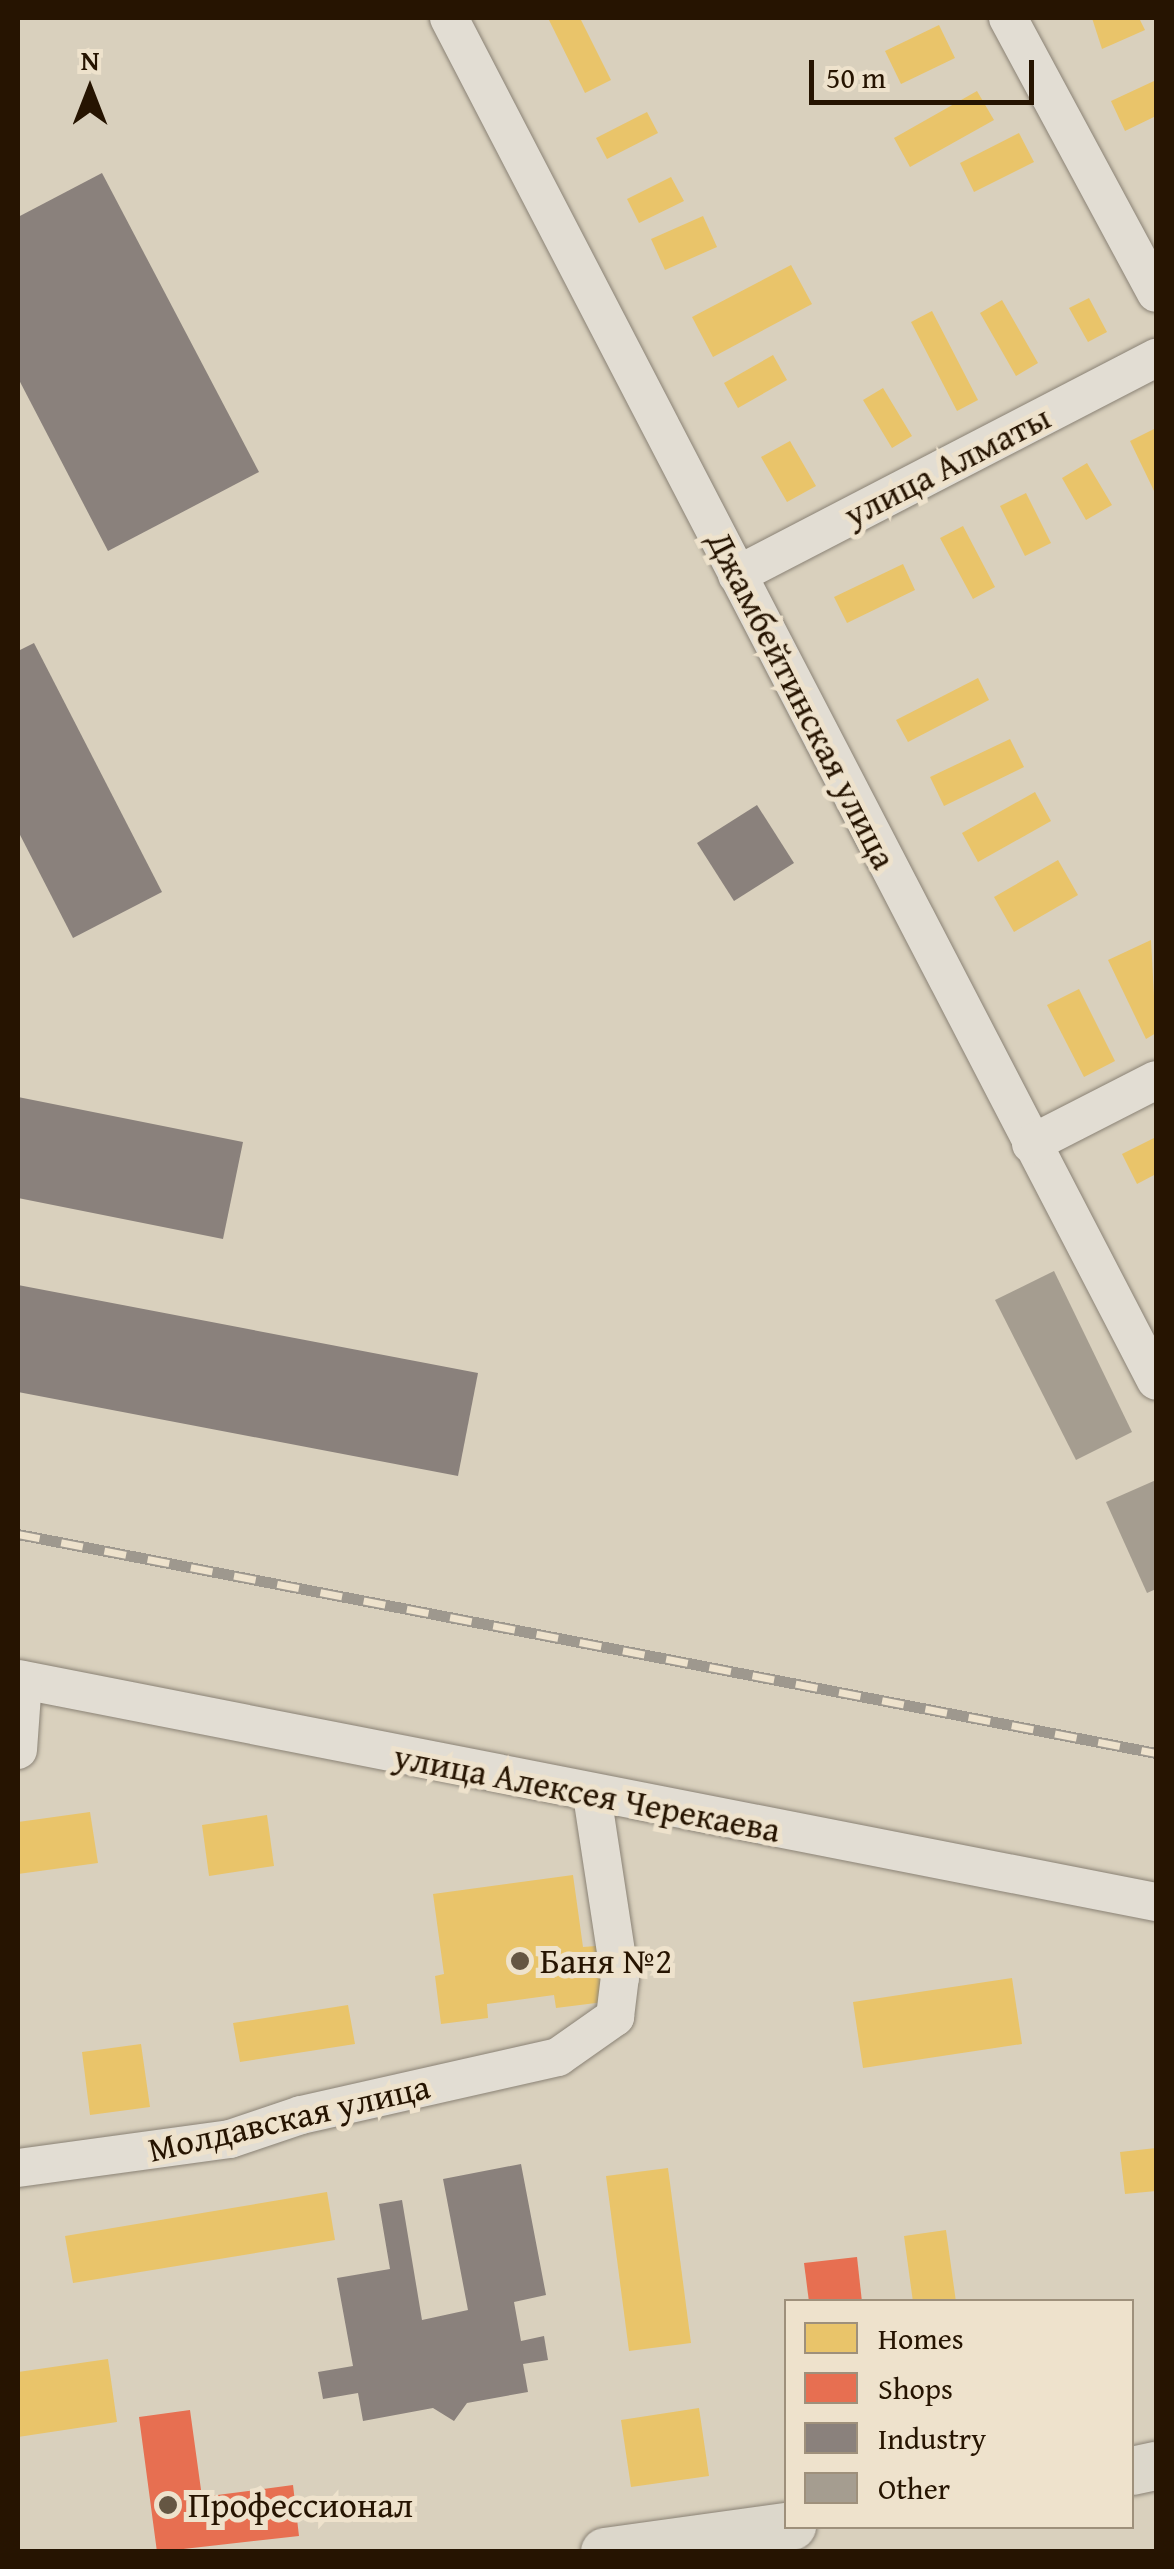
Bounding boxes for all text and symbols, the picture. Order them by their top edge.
text: N [81,39,99,80]
north arrow [40,40,140,140]
scale bar [814,40,1039,102]
text: 50 m [826,55,886,99]
street label: улица Алматы [837,396,1057,536]
street label: Джамбейтинская улица [699,524,905,876]
street label: улица Алексея Черекаева [390,1735,784,1851]
place label: Баня №2 [540,1940,672,1982]
marker: Баня №2 [509,1950,531,1972]
street label: Молдавская улица [144,2065,434,2171]
legend [784,2299,1134,2529]
text: Homes [878,2316,964,2360]
text: Shops [878,2366,953,2410]
text: Industry [878,2416,986,2460]
text: Other [878,2466,950,2510]
place label: Профессионал [188,2484,413,2526]
marker: Профессионал [157,2494,179,2516]

